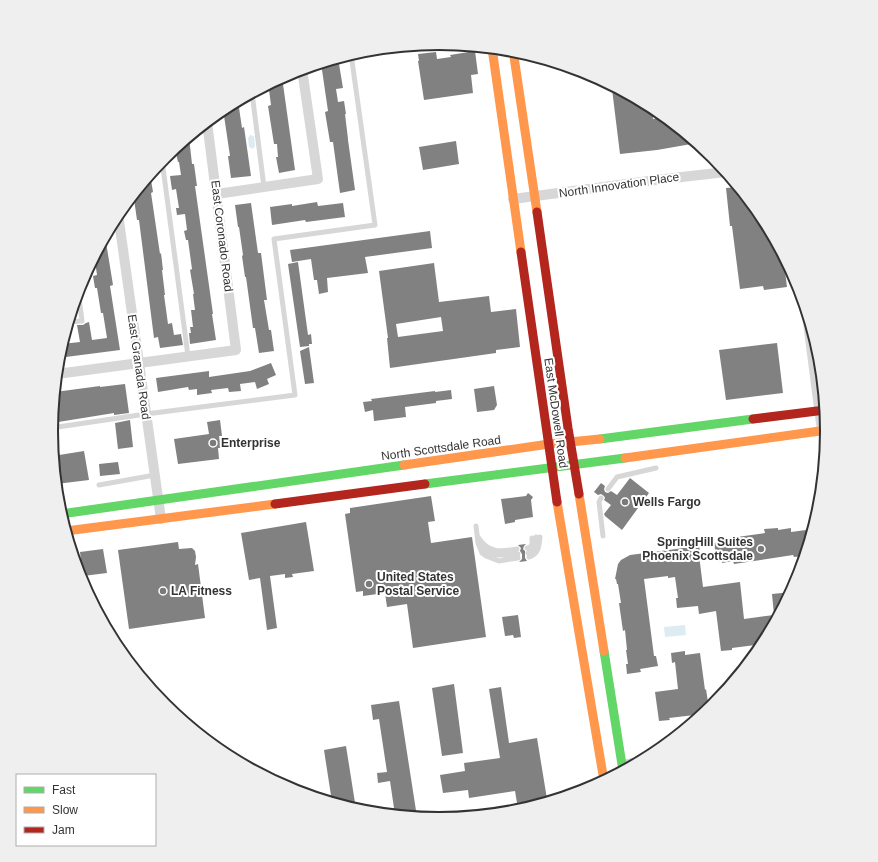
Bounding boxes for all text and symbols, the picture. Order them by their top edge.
street label: North Innovation Place [558,170,680,200]
street label: East Coronado Road [208,180,236,292]
street label: East Granada Road [125,314,153,420]
street label: East McDowell Road [541,357,571,469]
street label: North Scottsdale Road [380,433,502,463]
place label: Enterprise [221,436,281,450]
marker: Enterprise [208,438,218,448]
place label: Wells Fargo [633,495,701,509]
marker: Wells Fargo [620,497,630,507]
place label: SpringHill Suites Phoenix Scottsdale [642,535,753,563]
marker: SpringHill Suites Phoenix Scottsdale [756,544,766,554]
place label: United States Postal Service [377,570,459,598]
marker: United States Postal Service [364,579,374,589]
place label: LA Fitness [171,584,232,598]
marker: LA Fitness [158,586,168,596]
legend [16,774,156,846]
text: Fast [52,783,76,797]
text: Slow [52,803,78,817]
text: Jam [52,823,75,837]

